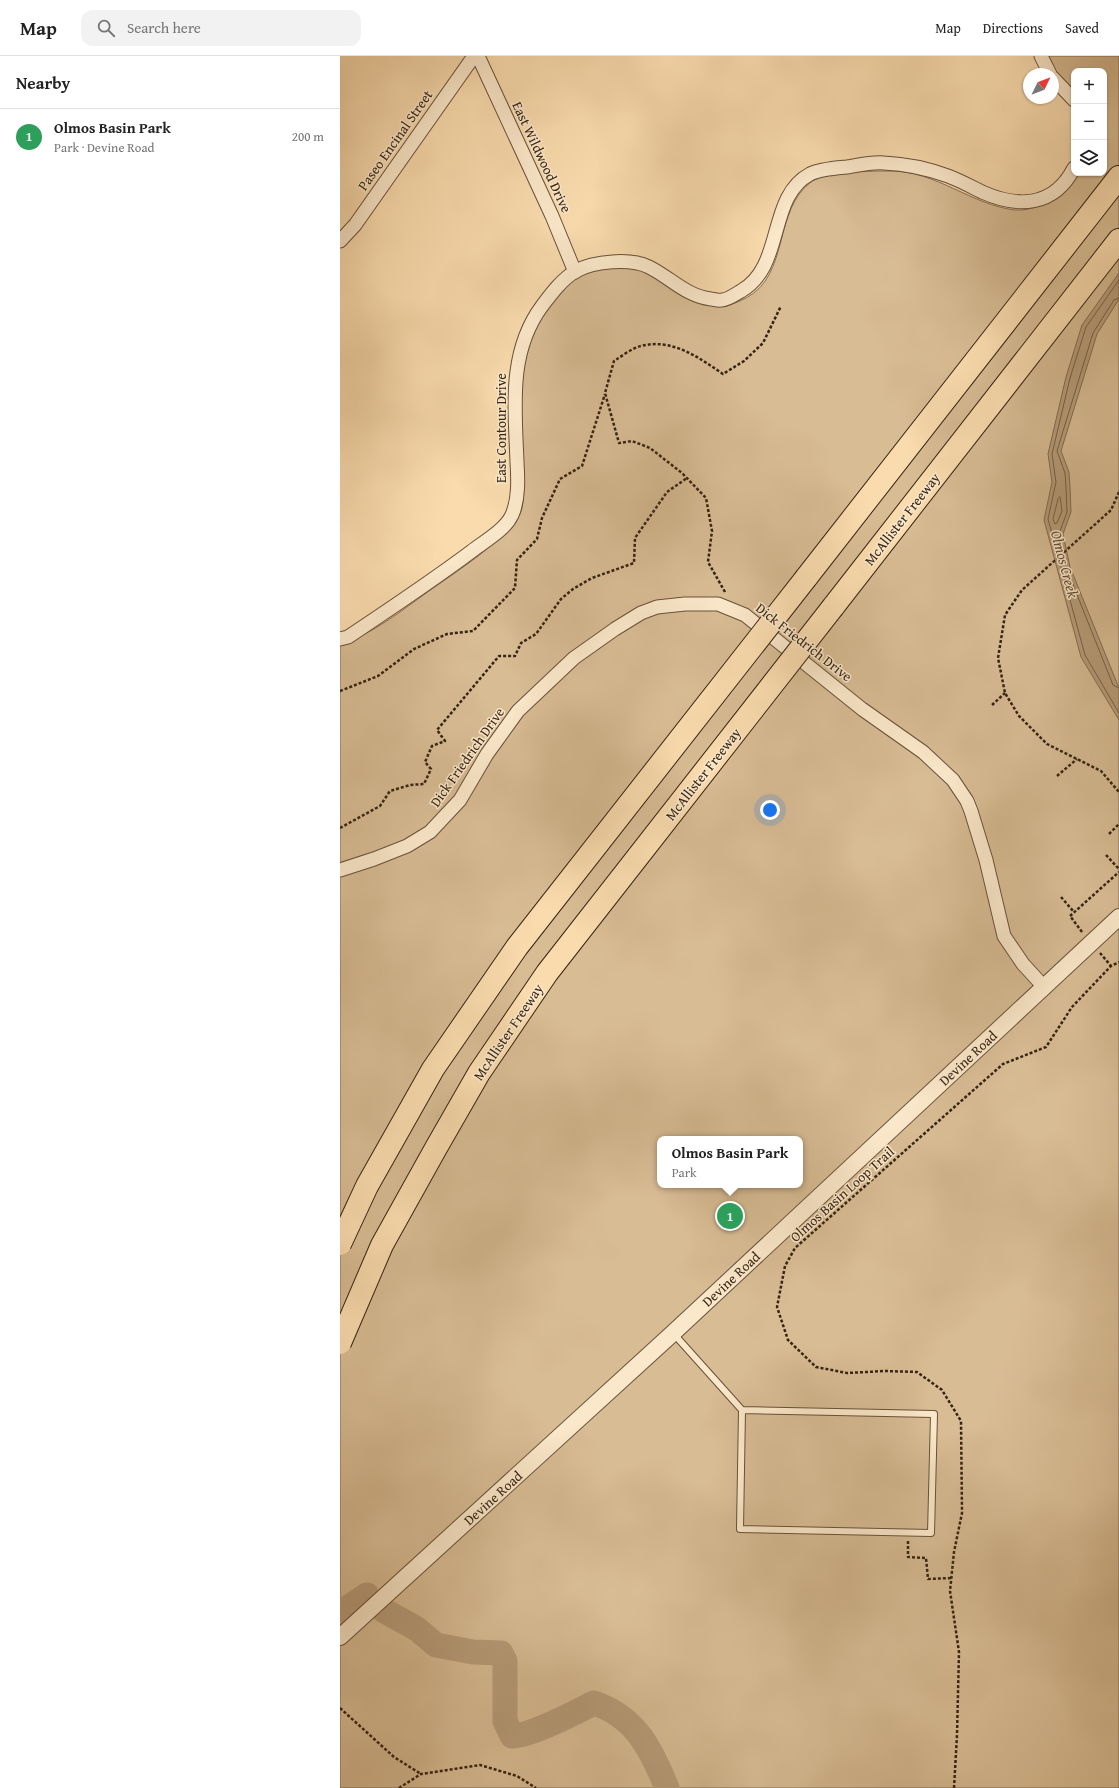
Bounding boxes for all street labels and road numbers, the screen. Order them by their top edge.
street label: Paseo Encinal Street [353,86,437,194]
street label: East Wildwood Drive [507,98,577,216]
street label: East Contour Drive [491,373,511,483]
street label: McAllister Freeway [859,468,945,570]
street label: Dick Friedrich Drive [752,598,857,686]
street label: Dick Friedrich Drive [425,703,509,811]
street label: McAllister Freeway [660,723,746,825]
street label: McAllister Freeway [468,980,548,1084]
street label: Devine Road [935,1026,1002,1090]
street label: Olmos Basin Loop Trail [785,1142,899,1246]
street label: Devine Road [698,1247,765,1311]
street label: Devine Road [459,1466,527,1530]

